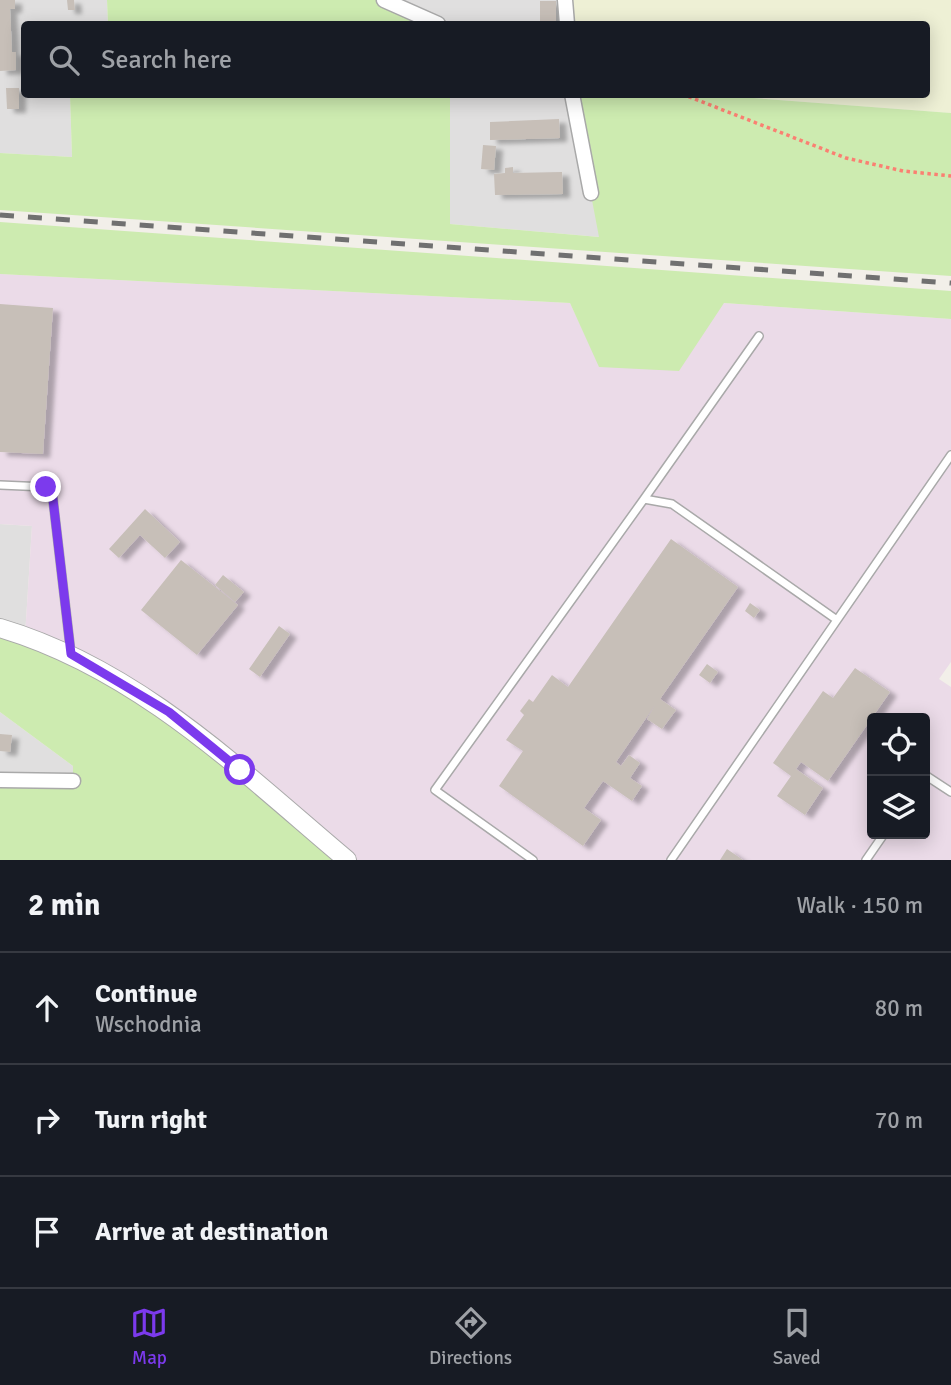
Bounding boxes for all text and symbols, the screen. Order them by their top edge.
search box [21,21,930,98]
icon: search [45,41,83,79]
text: Search here [101,44,232,76]
route end [30,471,61,502]
map controls [867,713,930,839]
button: locate [867,713,930,776]
route start [224,754,255,785]
button: layers [867,776,930,839]
text: 2 min [28,887,100,924]
text: Walk · 150 m [797,891,923,920]
text: Continue [95,978,197,1010]
icon: ahead [28,989,66,1027]
text: 80 m [875,994,923,1023]
text: Wschodnia [95,1010,202,1039]
icon: right [28,1101,66,1139]
text: Turn right [95,1104,207,1136]
text: 70 m [875,1106,923,1135]
icon: arrive [28,1213,66,1251]
text: Arrive at destination [95,1216,328,1248]
tab: Map [130,1304,168,1370]
tab: Directions [429,1304,512,1370]
tab: Saved [773,1304,821,1370]

